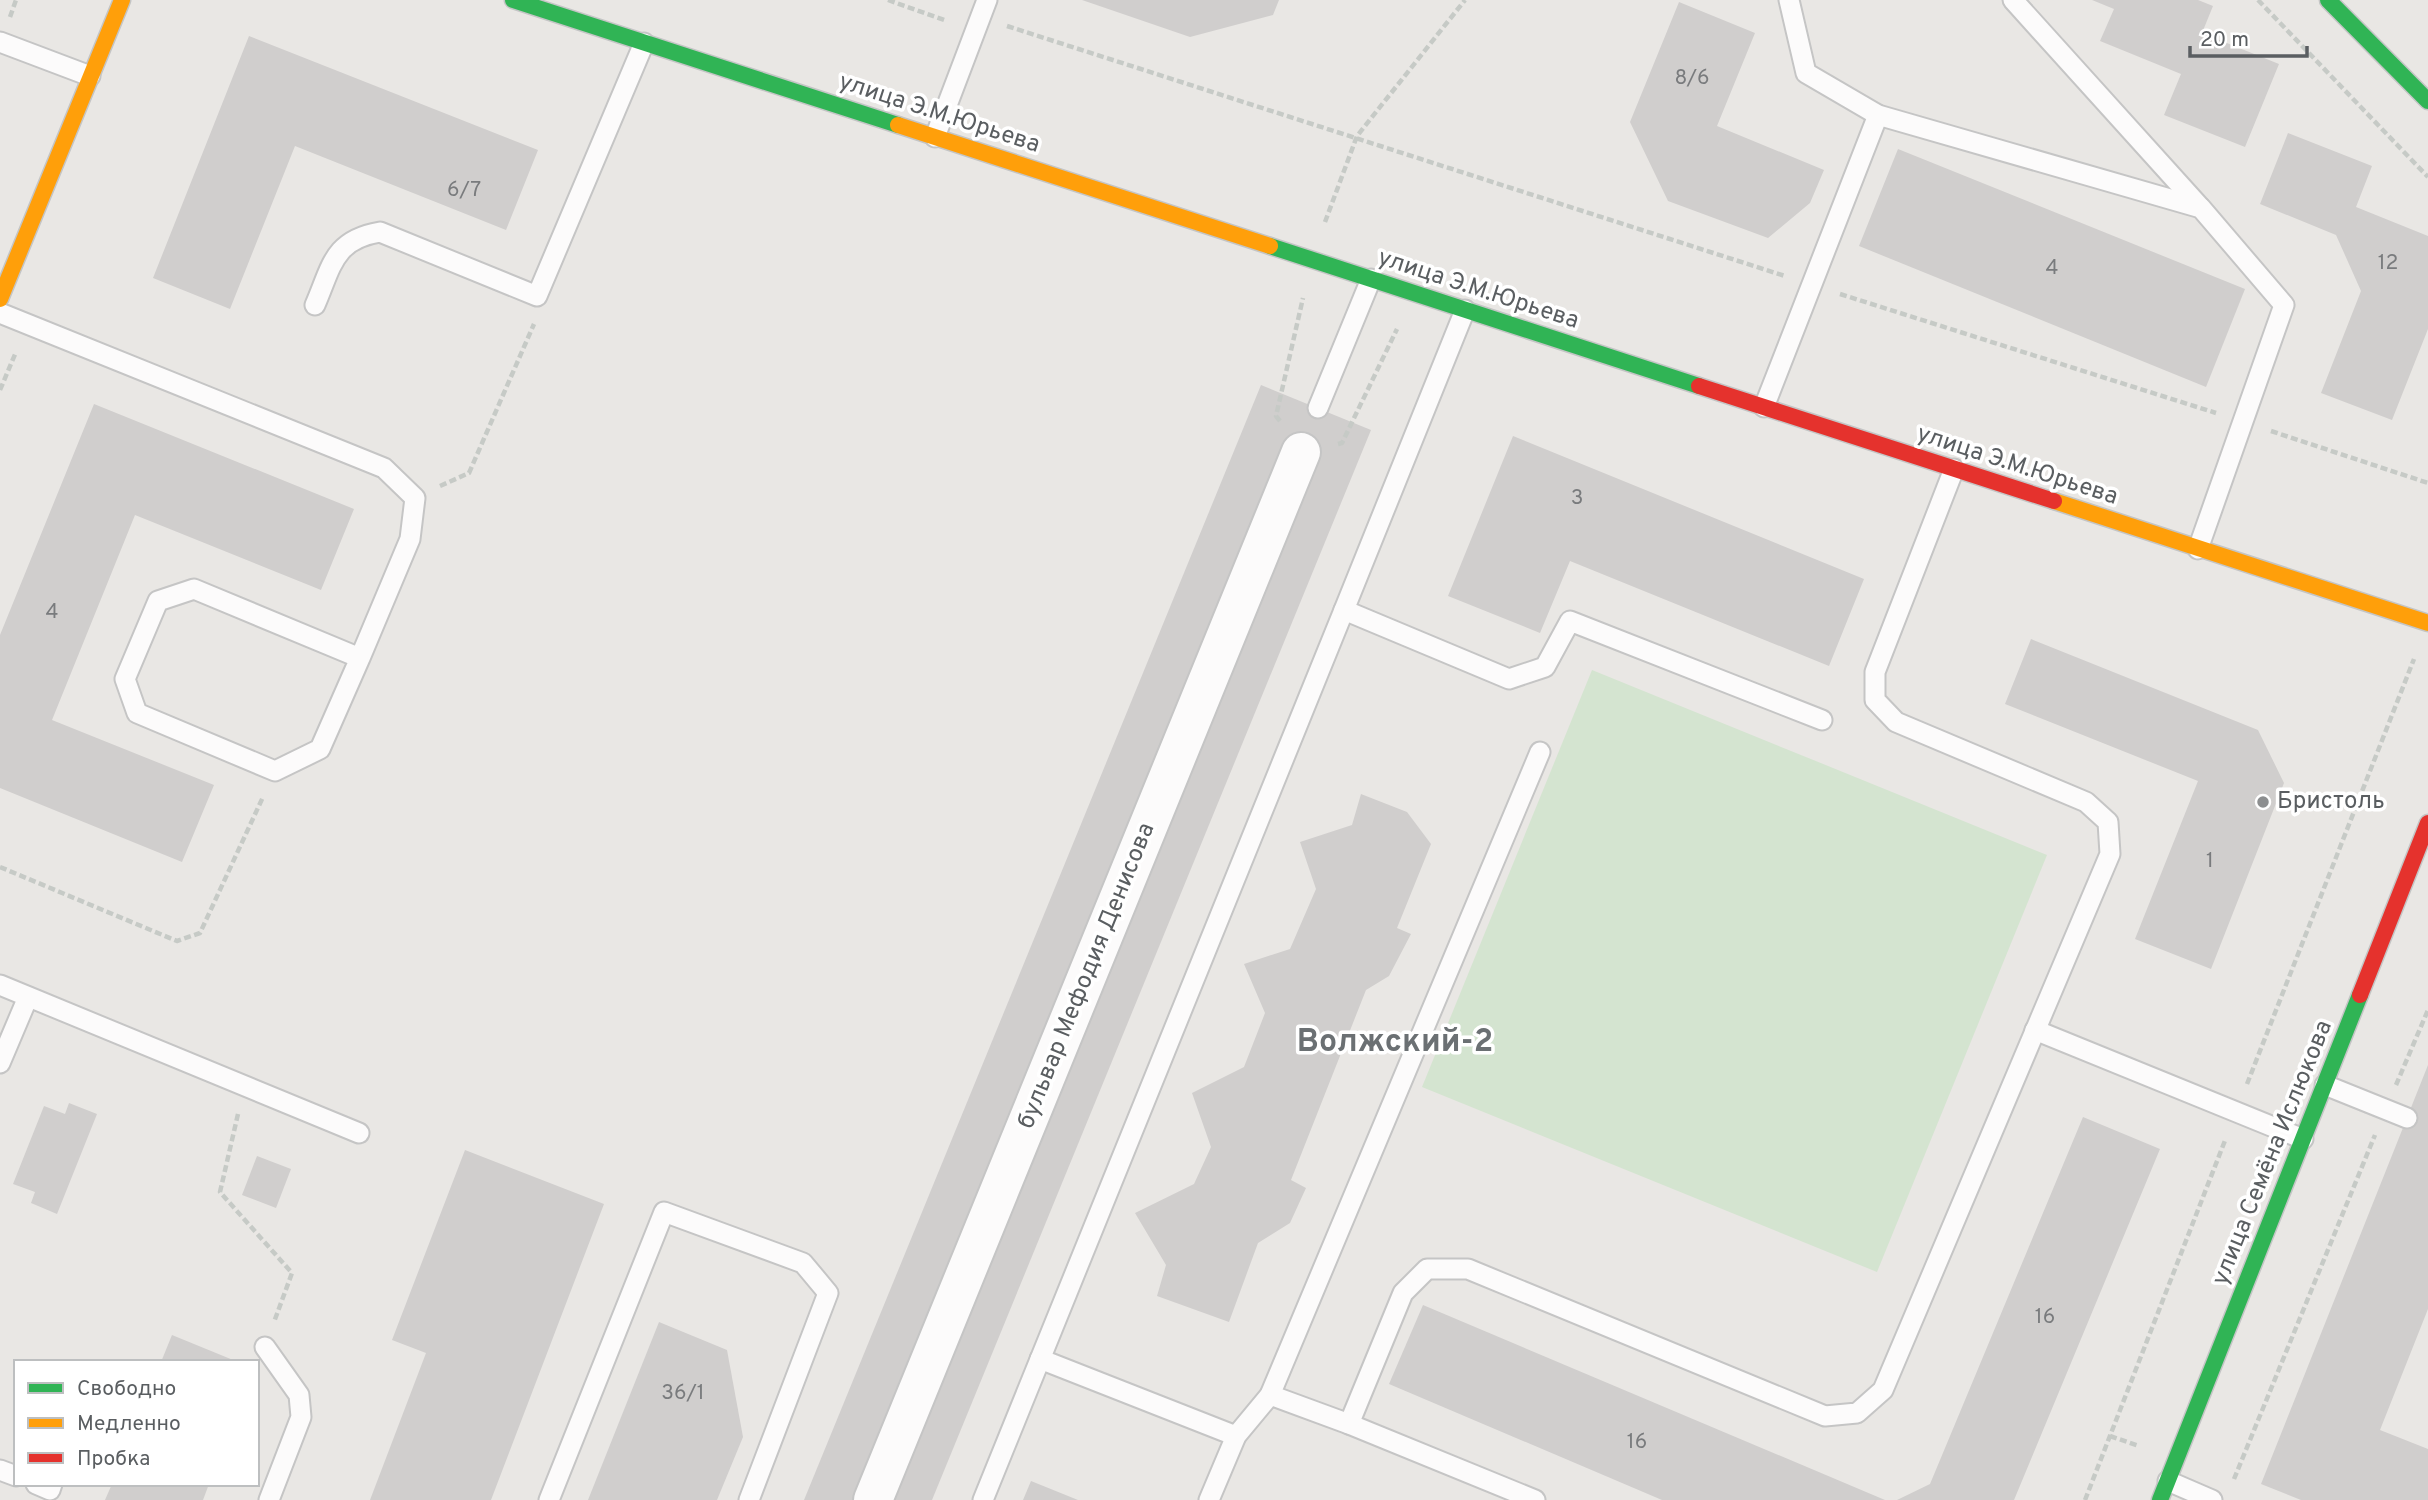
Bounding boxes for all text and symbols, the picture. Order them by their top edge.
scale bar [2190,14,2307,58]
text: 20 m [2200,27,2249,54]
house number: 8/6 [1674,65,1710,92]
street label: улица Э.М.Юрьева [835,67,1043,161]
house number: 6/7 [447,177,481,204]
street label: улица Э.М.Юрьева [1374,243,1582,337]
house number: 12 [2378,250,2398,277]
house number: 4 [2045,255,2059,282]
street label: улица Э.М.Юрьева [1913,419,2121,513]
house number: 3 [1571,485,1583,512]
house number: 4 [45,599,59,626]
place label: Бристоль [2277,787,2385,817]
marker: Бристоль [2255,794,2271,810]
street label: бульвар Мефодия Денисова [1012,819,1162,1133]
house number: 1 [2206,848,2214,875]
street label: улица Семёна Ислюкова [2206,1016,2340,1290]
district label: Волжский-2 [1297,1023,1493,1063]
house number: 16 [2035,1304,2055,1331]
legend [14,1360,259,1486]
text: Свободно [77,1376,176,1403]
house number: 36/1 [661,1380,705,1407]
text: Медленно [77,1411,181,1438]
house number: 16 [1627,1429,1647,1456]
text: Пробка [77,1446,150,1473]

